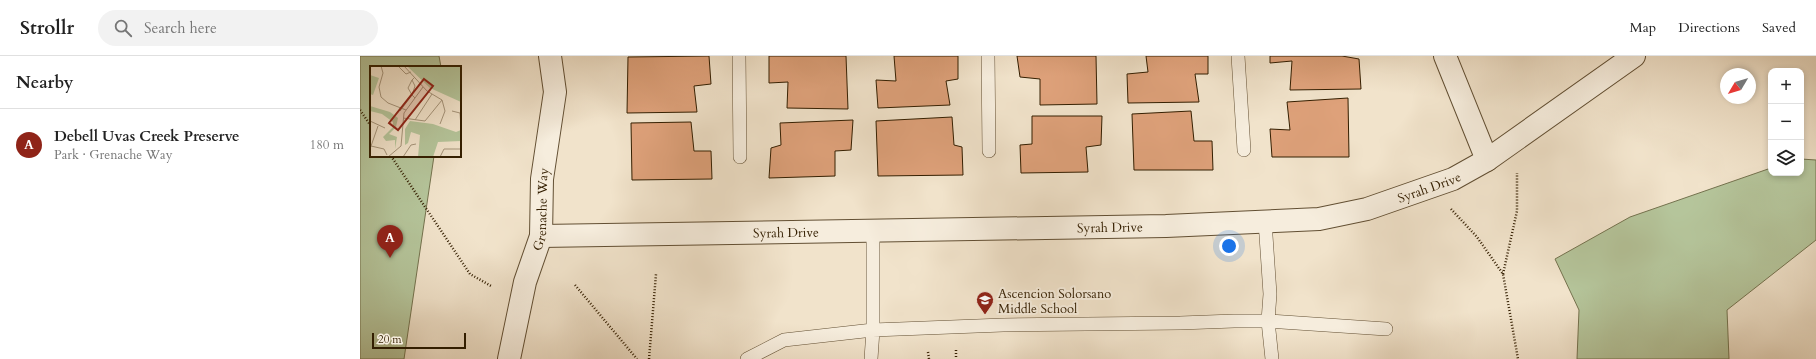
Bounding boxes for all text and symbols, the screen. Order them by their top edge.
search box [98,10,378,46]
text: Strollr [20,15,74,41]
icon: search [112,17,134,39]
text: Search here [144,18,217,38]
text: Map [1630,18,1656,37]
text: Directions [1678,18,1740,37]
text: Saved [1762,18,1796,37]
inset map [370,66,461,157]
north arrow [1720,68,1756,104]
map controls [1768,68,1804,176]
button: + [1768,68,1804,104]
text: Nearby [16,71,73,94]
button: − [1768,104,1804,140]
text: Debell Uvas Creek Preserve [54,126,239,146]
text: A [24,136,34,154]
text: 180 m [310,136,344,154]
button: layers [1768,140,1804,176]
text: Park · Grenache Way [54,146,173,164]
street label: Grenache Way [529,167,554,253]
street label: Syrah Drive [1395,168,1465,208]
street label: Syrah Drive [1077,218,1143,237]
street label: Syrah Drive [753,224,819,243]
pin: A [377,225,403,258]
your location [1219,236,1239,256]
place label: Ascencion Solorsano Middle School [998,285,1111,318]
school or university icon: Ascencion Solorsano Middle School [975,290,995,315]
scale bar [372,331,466,350]
text: 20 m [378,332,402,347]

